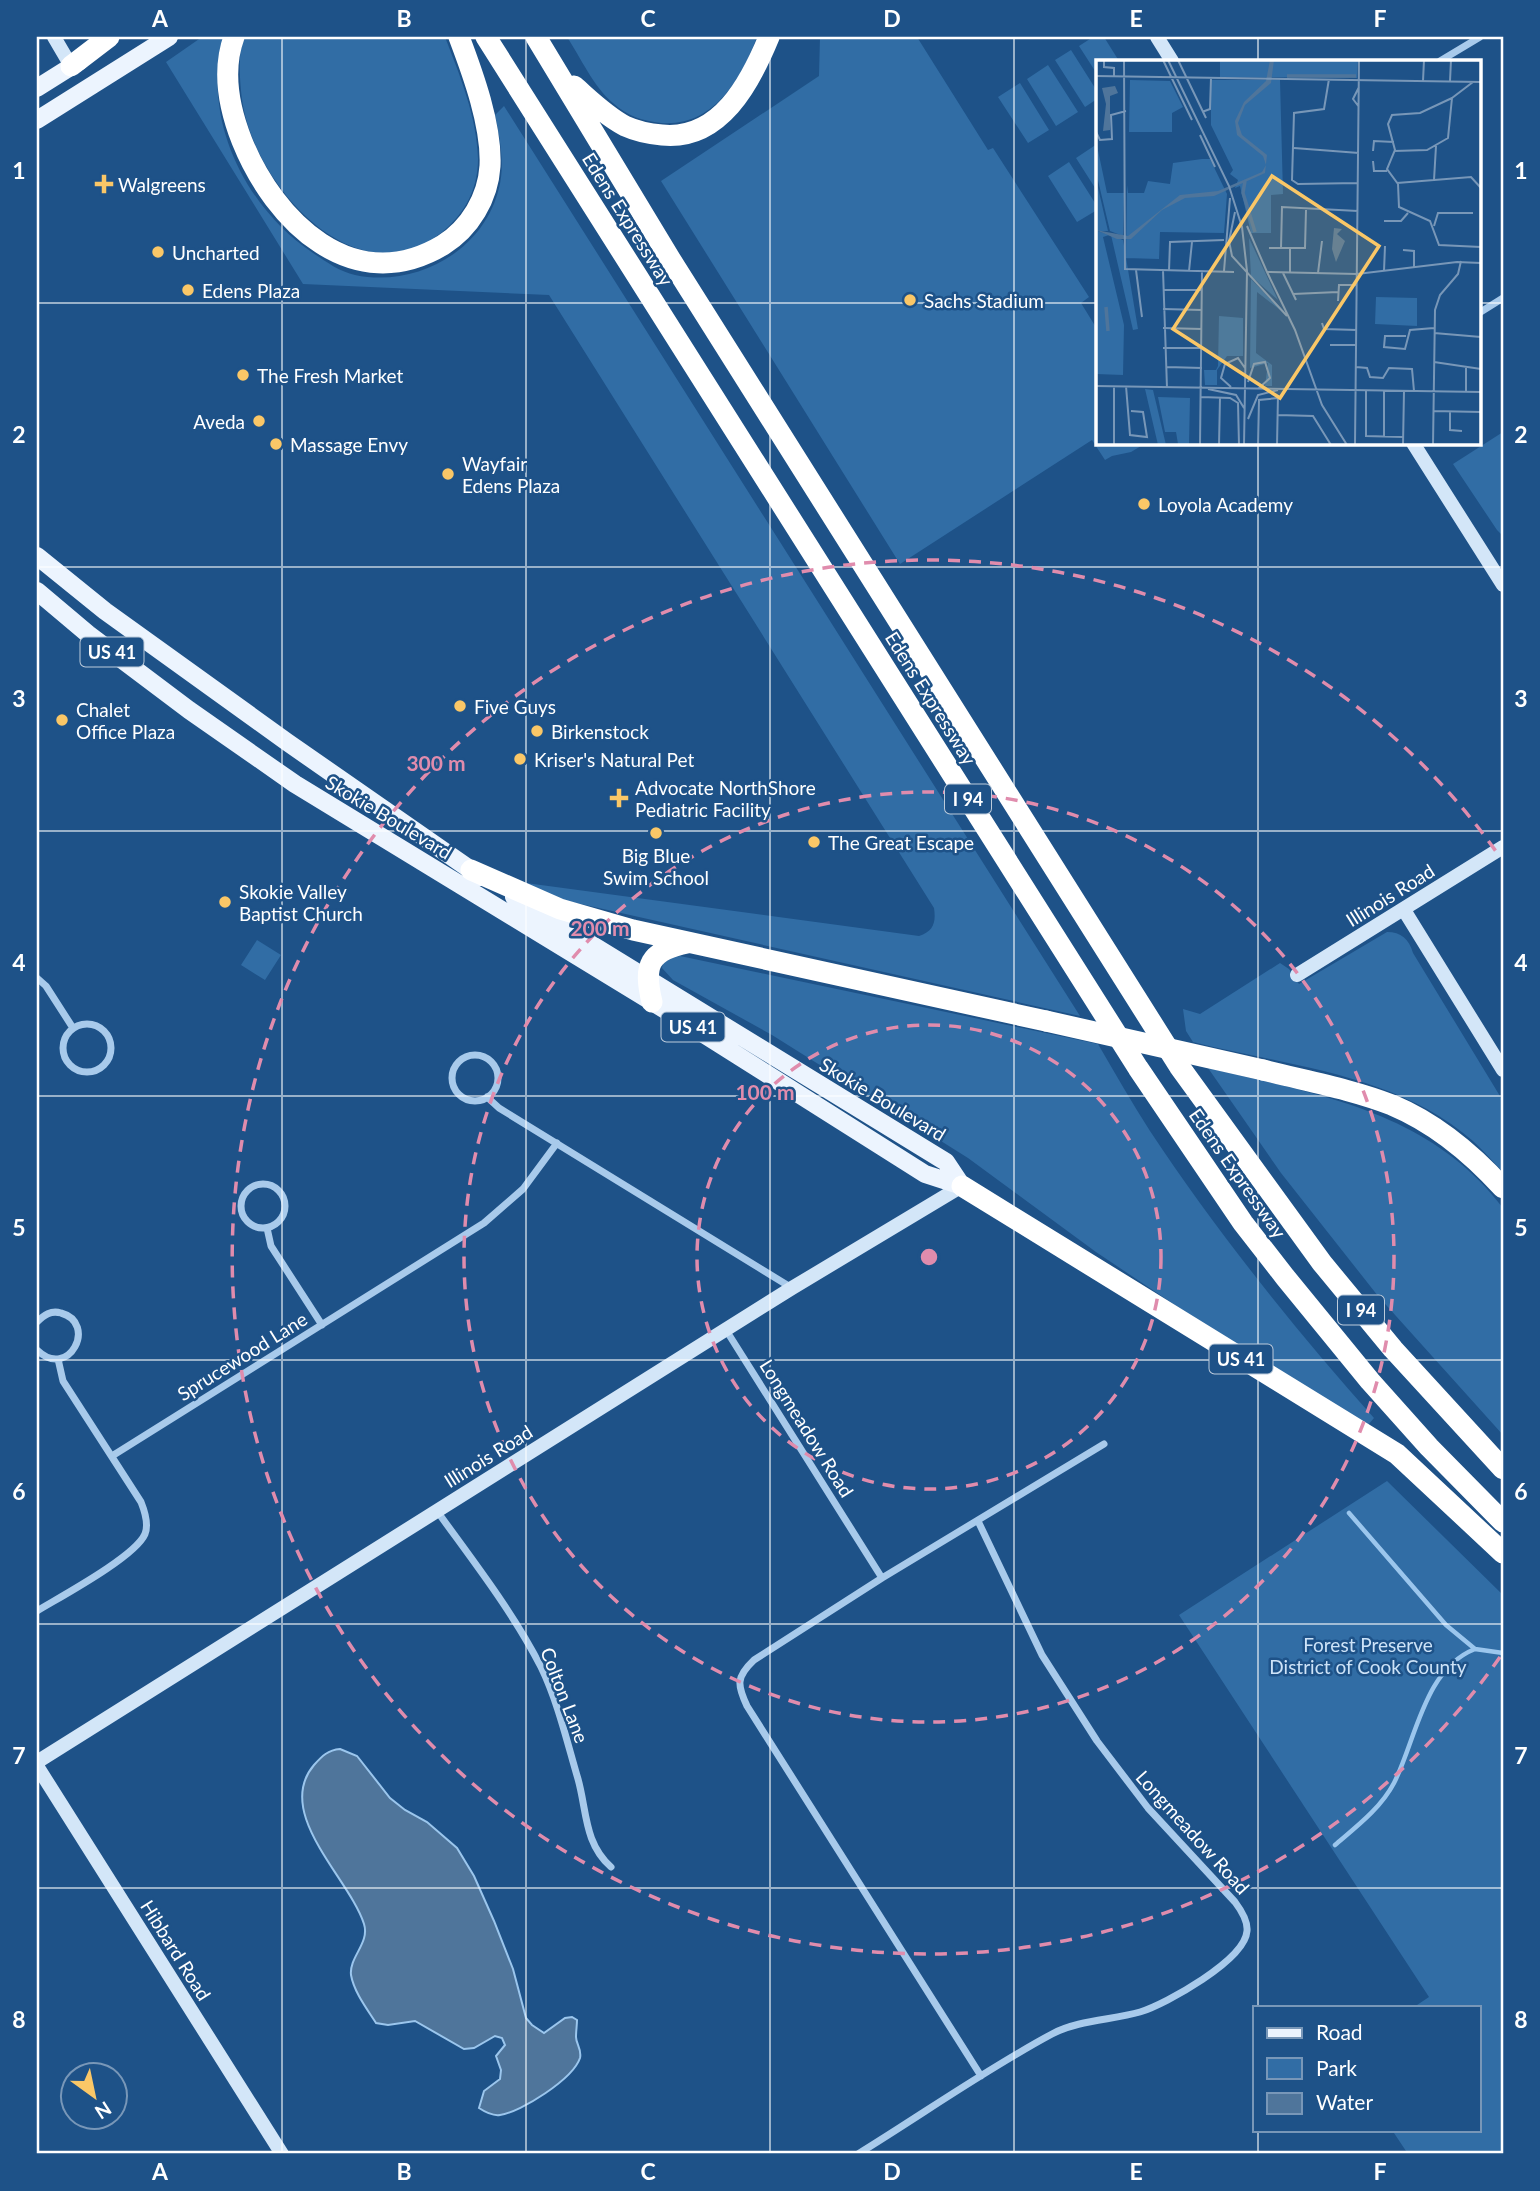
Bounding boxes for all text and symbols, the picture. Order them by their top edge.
text: A [151,4,169,32]
text: B [396,4,412,32]
text: C [640,4,656,32]
text: D [883,4,901,32]
text: E [1129,4,1143,32]
text: F [1373,4,1387,32]
inset map [1096,60,1480,444]
street label: Edens Expressway [578,148,678,290]
text: 1 [12,156,26,184]
text: 1 [1514,156,1528,184]
place label: Walgreens [118,173,206,196]
marker: Walgreens [96,176,112,192]
place label: Uncharted [172,241,260,264]
marker: Uncharted [150,244,166,260]
place label: Edens Plaza [202,279,300,302]
marker: Edens Plaza [180,282,196,298]
place label: Sachs Stadium [924,289,1044,312]
marker: Sachs Stadium [902,292,918,308]
place label: The Fresh Market [257,364,404,387]
marker: The Fresh Market [235,367,251,383]
place label: Aveda [193,410,245,433]
marker: Aveda [251,413,267,429]
text: 2 [12,420,26,448]
text: 2 [1514,420,1528,448]
place label: Massage Envy [290,433,408,456]
marker: Massage Envy [268,436,284,452]
place label: Wayfair Edens Plaza [462,452,560,497]
marker: Wayfair Edens Plaza [440,466,456,482]
place label: Loyola Academy [1158,493,1293,516]
marker: Loyola Academy [1136,496,1152,512]
street label: Edens Expressway [881,627,981,769]
road number: US 41 [80,638,144,666]
text: 3 [12,684,26,712]
text: 3 [1514,684,1528,712]
place label: Five Guys [474,695,556,718]
place label: Chalet Office Plaza [76,698,175,743]
marker: Five Guys [452,698,468,714]
marker: Chalet Office Plaza [54,712,70,728]
place label: Birkenstock [551,720,649,743]
marker: Birkenstock [529,723,545,739]
place label: Kriser's Natural Pet [534,748,694,771]
text: 300 m [406,750,466,775]
marker: Kriser's Natural Pet [512,751,528,767]
street label: Skokie Boulevard [322,770,456,864]
place label: Advocate NorthShore Pediatric Facility [635,776,816,821]
road number: I 94 [945,784,991,814]
marker: Advocate NorthShore Pediatric Facility [609,788,629,808]
marker: Big Blue Swim School [648,825,664,841]
place label: The Great Escape [828,831,974,854]
marker: The Great Escape [806,834,822,850]
place label: Big Blue Swim School [603,844,709,889]
street label: Illinois Road [1342,859,1438,931]
place label: Skokie Valley Baptist Church [239,880,363,925]
marker: Skokie Valley Baptist Church [217,894,233,910]
text: 200 m [570,915,630,940]
text: 4 [12,948,26,976]
text: 4 [1514,948,1528,976]
road number: US 41 [662,1012,724,1042]
street label: Skokie Boulevard [816,1052,950,1146]
text: 100 m [735,1079,795,1104]
street label: Edens Expressway [1185,1104,1291,1242]
text: 5 [12,1213,26,1241]
text: 5 [1514,1213,1528,1241]
centre of rings [917,1245,941,1269]
road number: I 94 [1338,1296,1384,1324]
street label: Sprucewood Lane [173,1307,311,1405]
road number: US 41 [1210,1344,1272,1374]
street label: Longmeadow Road [755,1355,859,1501]
street label: Illinois Road [440,1420,536,1492]
text: 6 [12,1477,26,1505]
text: 6 [1514,1477,1528,1505]
park label: Forest Preserve District of Cook County [1269,1633,1467,1678]
street label: Colton Lane [536,1644,594,1746]
text: 7 [12,1741,26,1769]
text: 7 [1514,1741,1528,1769]
street label: Longmeadow Road [1132,1766,1254,1898]
street label: Hibbard Road [136,1896,216,2004]
text: 8 [12,2005,26,2033]
text: 8 [1514,2005,1528,2033]
legend [1253,2006,1480,2132]
text: Road [1316,2019,1363,2044]
text: Park [1316,2055,1357,2080]
north arrow [60,2062,130,2132]
text: Water [1316,2089,1373,2114]
text: N [91,2097,116,2124]
text: A [151,2157,169,2185]
text: B [396,2157,412,2185]
text: C [640,2157,656,2185]
text: D [883,2157,901,2185]
text: E [1129,2157,1143,2185]
text: F [1373,2157,1387,2185]

